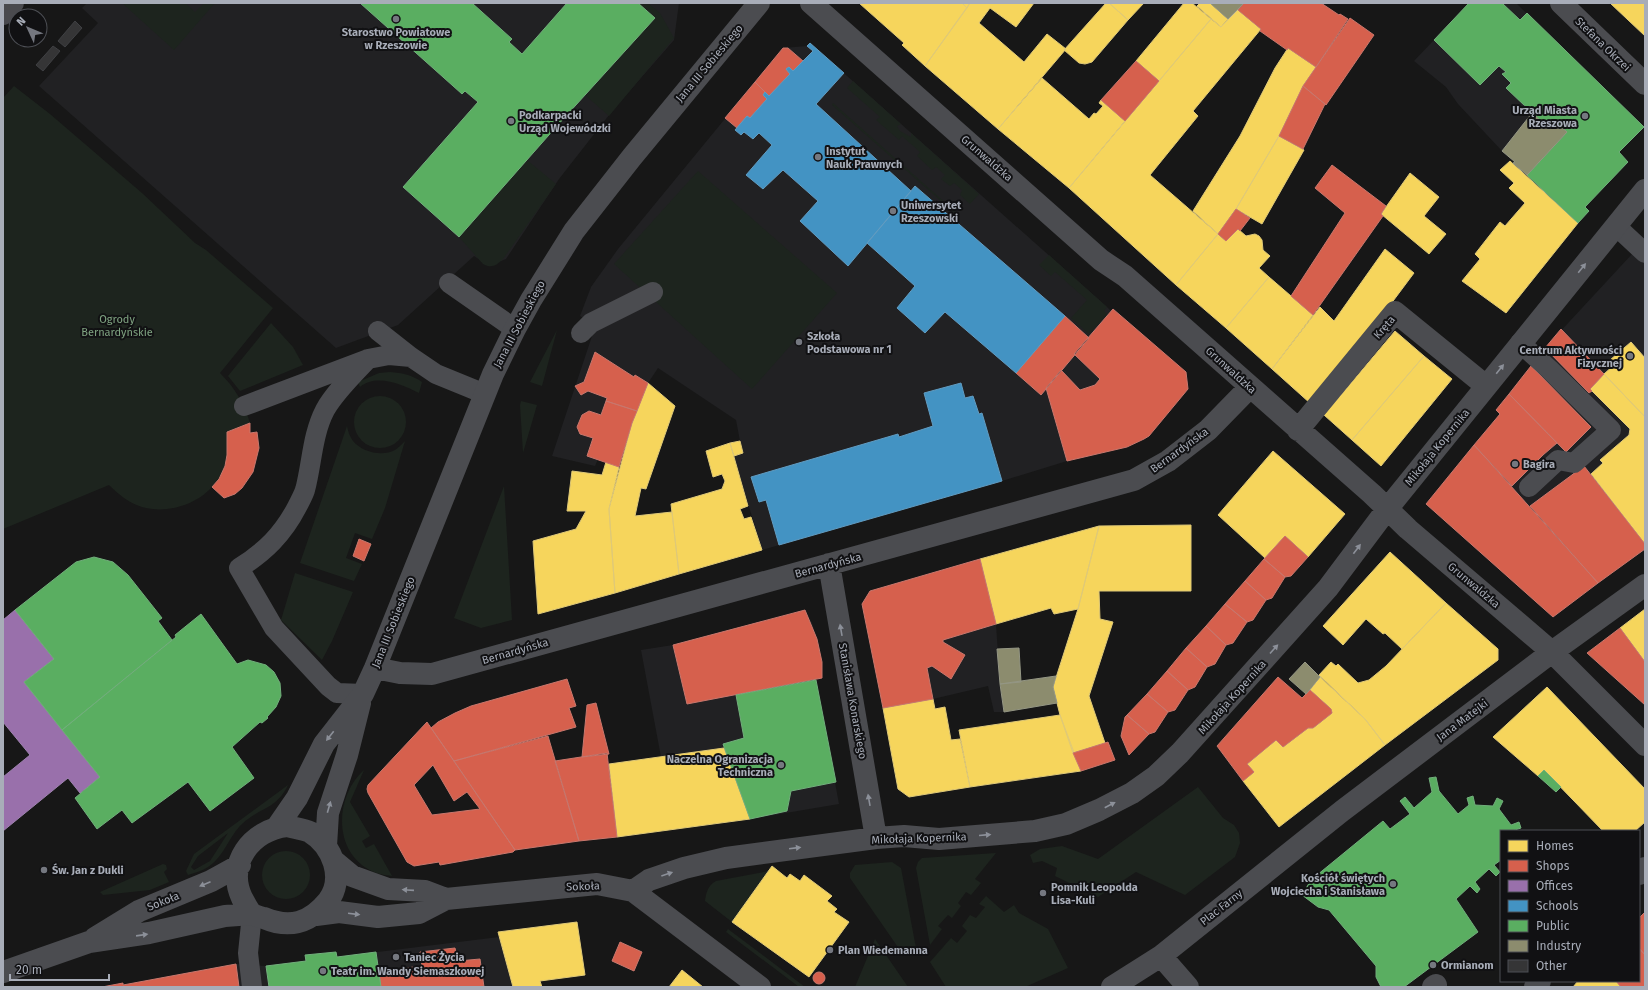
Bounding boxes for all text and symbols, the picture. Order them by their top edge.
north arrow [8,8,48,48]
text: N [14,14,28,29]
marker: Starostwo Powiatowe w Rzeszowie [391,14,401,24]
street label: Stefana Okrzei [1572,15,1633,74]
street label: Jana III Sobieskiego [673,22,746,105]
place label: Starostwo Powiatowe w Rzeszowie [342,26,450,52]
place label: Urząd Miasta Rzeszowa [1512,104,1577,130]
place label: Podkarpacki Urząd Wojewódzki [519,109,611,136]
marker: Urząd Miasta Rzeszowa [1580,111,1590,121]
marker: Podkarpacki Urząd Wojewódzki [506,116,516,126]
street label: Grunwaldzka [958,133,1015,184]
place label: Instytut Nauk Prawnych [826,145,902,171]
marker: Instytut Nauk Prawnych [813,152,823,162]
place label: Uniwersytet Rzeszowski [901,199,962,225]
marker: Uniwersytet Rzeszowski [888,206,898,216]
one-way arrow [1577,262,1586,273]
street label: Jana III Sobieskiego [491,278,548,370]
park label: Ogrody Bernardyńskie [81,313,153,339]
street label: Kręta [1371,313,1398,342]
place label: Szkoła Podstawowa nr 1 [807,330,892,356]
marker: Szkoła Podstawowa nr 1 [794,337,804,347]
street label: Grunwaldzka [1203,344,1259,397]
place label: Centrum Aktywności Fizycznej [1519,344,1622,370]
marker: Centrum Aktywności Fizycznej [1625,351,1635,361]
one-way arrow [1495,363,1504,374]
street label: Mikołaja Kopernika [1402,406,1472,488]
street label: Bernardyńska [1148,425,1211,476]
place label: Bagira [1523,458,1555,471]
marker: Bagira [1510,459,1520,469]
one-way arrow [1352,544,1361,555]
street label: Bernardyńska [793,550,863,581]
street label: Grunwaldzka [1445,560,1502,611]
street label: Jana III Sobieskiego [369,575,418,670]
one-way arrow [838,624,844,636]
street label: Bernardyńska [481,636,550,667]
street label: Stanisława Konarskiego [836,642,869,760]
one-way arrow [1269,645,1278,654]
street label: Mikołaja Kopernika [1196,658,1269,737]
street label: Jana Matejki [1434,697,1491,744]
one-way arrow [326,730,335,741]
place label: Naczelna Ogranizacja Techniczna [667,753,773,779]
marker: Naczelna Ogranizacja Techniczna [776,760,786,770]
one-way arrow [866,794,872,806]
one-way arrow [327,801,333,813]
one-way arrow [1104,802,1115,808]
street label: Mikołaja Kopernika [871,830,967,847]
legend [1500,830,1640,982]
one-way arrow [979,832,991,839]
text: Homes [1536,839,1574,853]
one-way arrow [789,845,801,851]
text: Shops [1536,859,1570,873]
place label: Św. Jan z Dukli [52,863,124,877]
marker: Św. Jan z Dukli [39,865,49,875]
one-way arrow [662,870,674,876]
place label: Kościół świętych Wojciecha i Stanisława [1271,872,1385,898]
street label: Sokoła [566,879,600,894]
marker: Kościół świętych Wojciecha i Stanisława [1388,879,1398,889]
text: Offices [1536,879,1573,893]
one-way arrow [199,881,211,887]
place label: Pomnik Leopolda Lisa-Kuli [1051,881,1138,907]
street label: Plac Farny [1197,886,1246,928]
one-way arrow [402,887,414,894]
marker: Pomnik Leopolda Lisa-Kuli [1038,888,1048,898]
street label: Sokoła [145,889,181,914]
text: Schools [1536,899,1579,913]
one-way arrow [348,911,360,917]
text: Public [1536,919,1570,933]
one-way arrow [136,931,148,938]
text: Industry [1536,939,1581,953]
place label: Plan Wiedemanna [838,944,928,957]
marker: Plan Wiedemanna [825,945,835,955]
place label: Taniec Życia [404,951,465,964]
marker: Taniec Życia [391,952,401,962]
scale bar [10,956,109,982]
place label: Ormianom [1441,959,1494,972]
text: Other [1536,959,1567,973]
marker: Ormianom [1428,960,1438,970]
text: 20 m [16,963,42,977]
place label: Teatr im. Wandy Siemaszkowej [331,965,484,978]
marker: Teatr im. Wandy Siemaszkowej [318,966,328,976]

